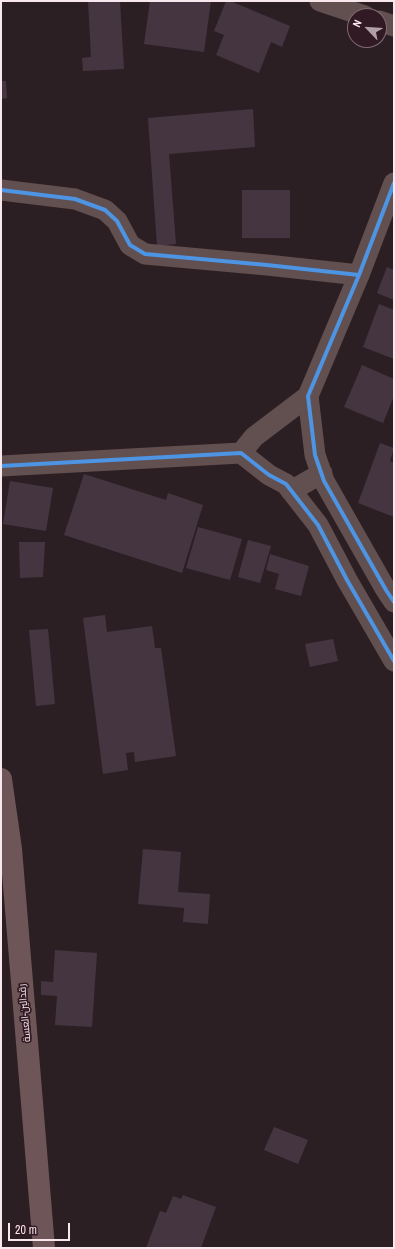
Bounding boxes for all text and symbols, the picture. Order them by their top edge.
north arrow [347,8,387,48]
text: N [349,17,365,29]
street label: رقدالين-العسة [16,983,34,1043]
scale bar [10,1215,72,1241]
text: 20 m [15,1222,37,1238]

